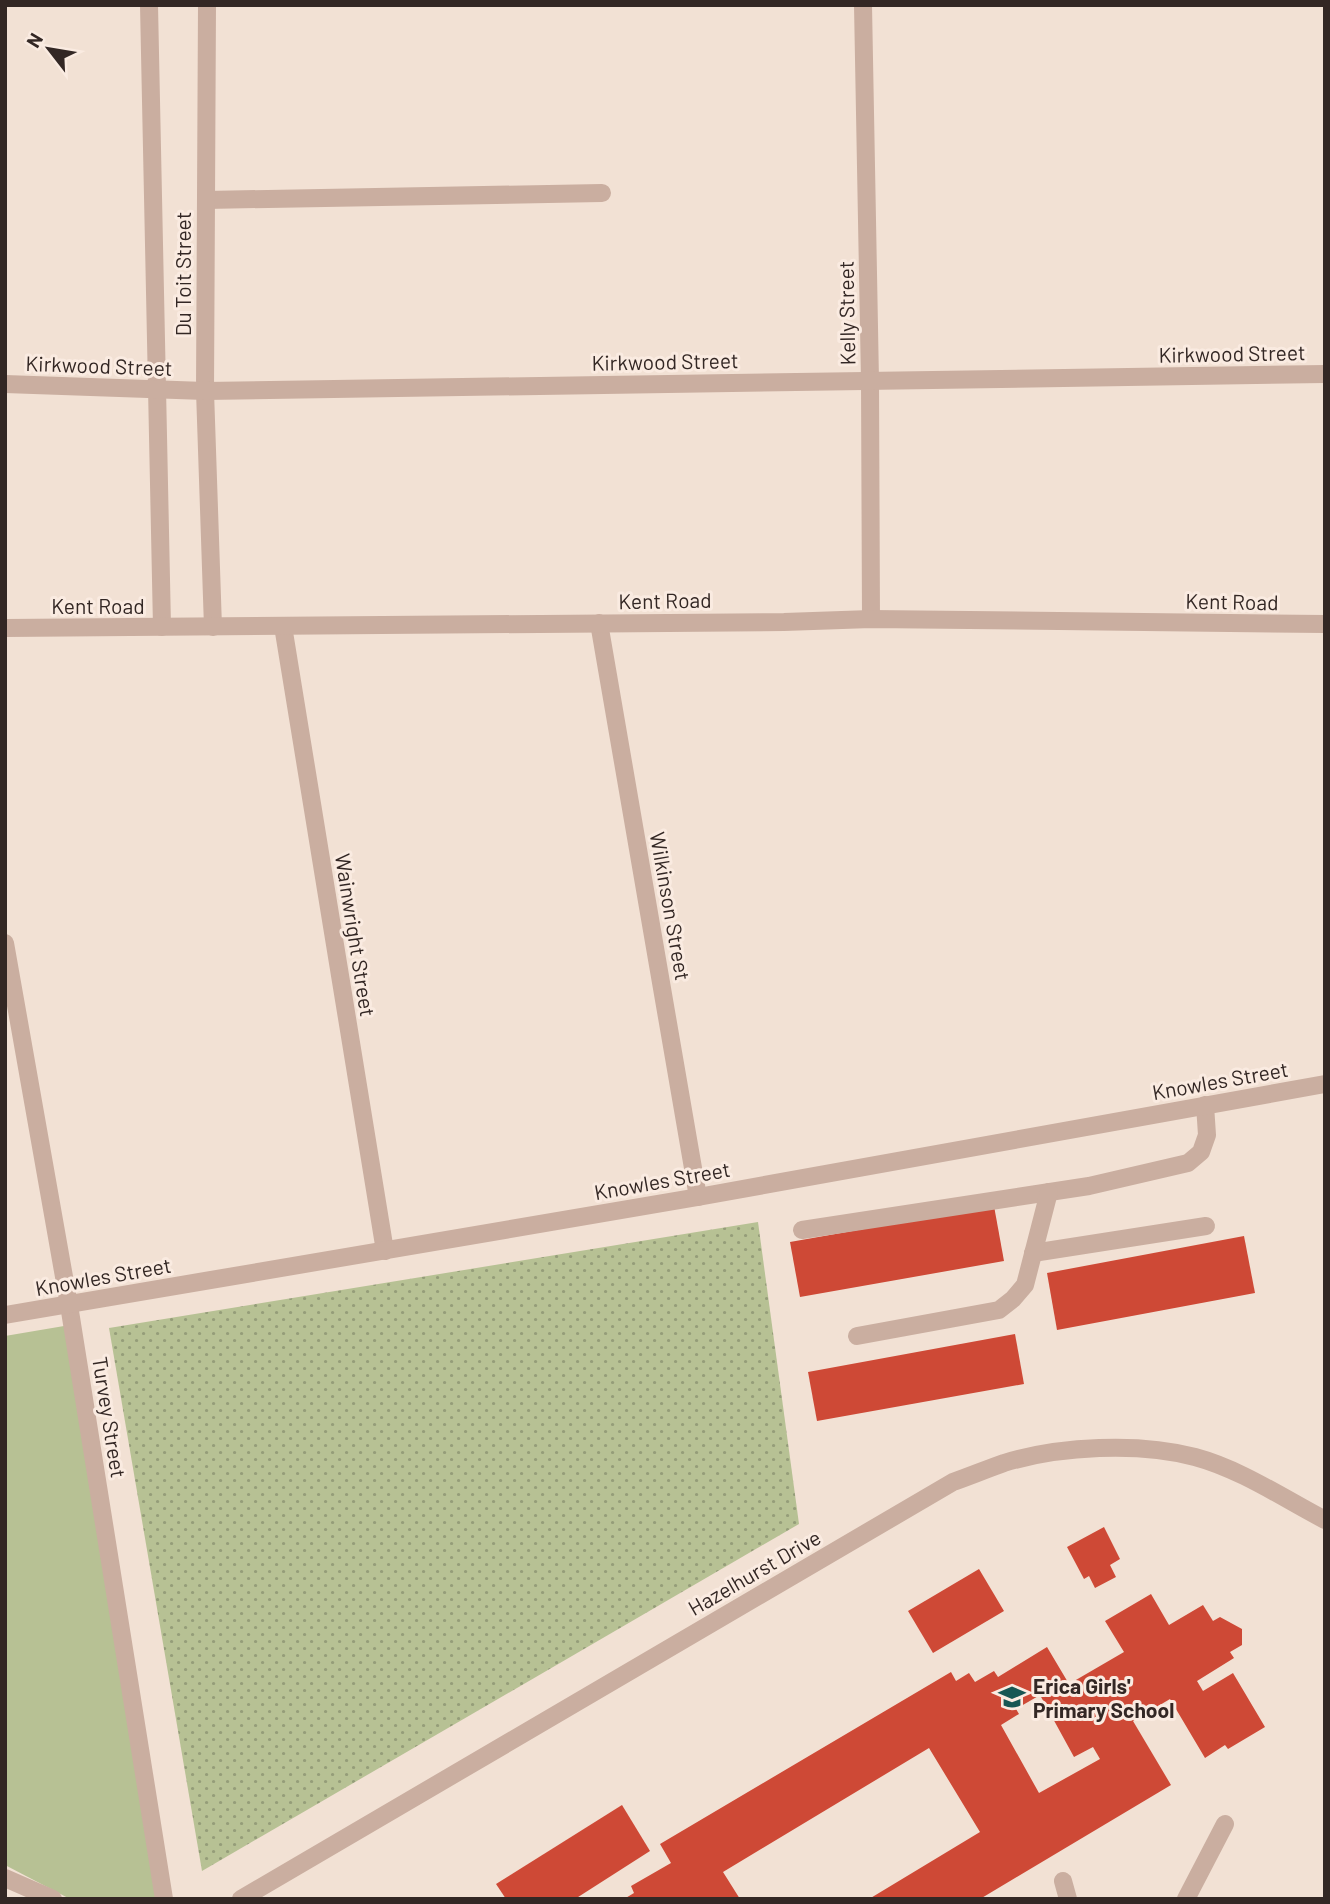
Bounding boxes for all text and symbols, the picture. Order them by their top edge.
north arrow [14,14,84,84]
text: N [21,29,47,51]
street label: Du Toit Street [170,212,195,336]
street label: Kelly Street [833,260,859,366]
street label: Kirkwood Street [1158,339,1306,367]
street label: Kirkwood Street [591,347,739,375]
street label: Kirkwood Street [25,350,173,380]
street label: Kent Road [618,587,712,613]
street label: Kent Road [1185,588,1279,614]
street label: Kent Road [51,593,145,618]
street label: Wilkinson Street [646,830,696,982]
street label: Wainwright Street [331,852,381,1018]
street label: Knowles Street [1150,1056,1290,1104]
street label: Knowles Street [592,1156,732,1204]
street label: Knowles Street [33,1252,173,1300]
street label: Turvey Street [88,1355,132,1479]
street label: Hazelhurst Drive [683,1524,825,1620]
place label: Erica Girls' Primary School [1033,1673,1174,1722]
school or university icon: Erica Girls' Primary School [997,1682,1027,1712]

